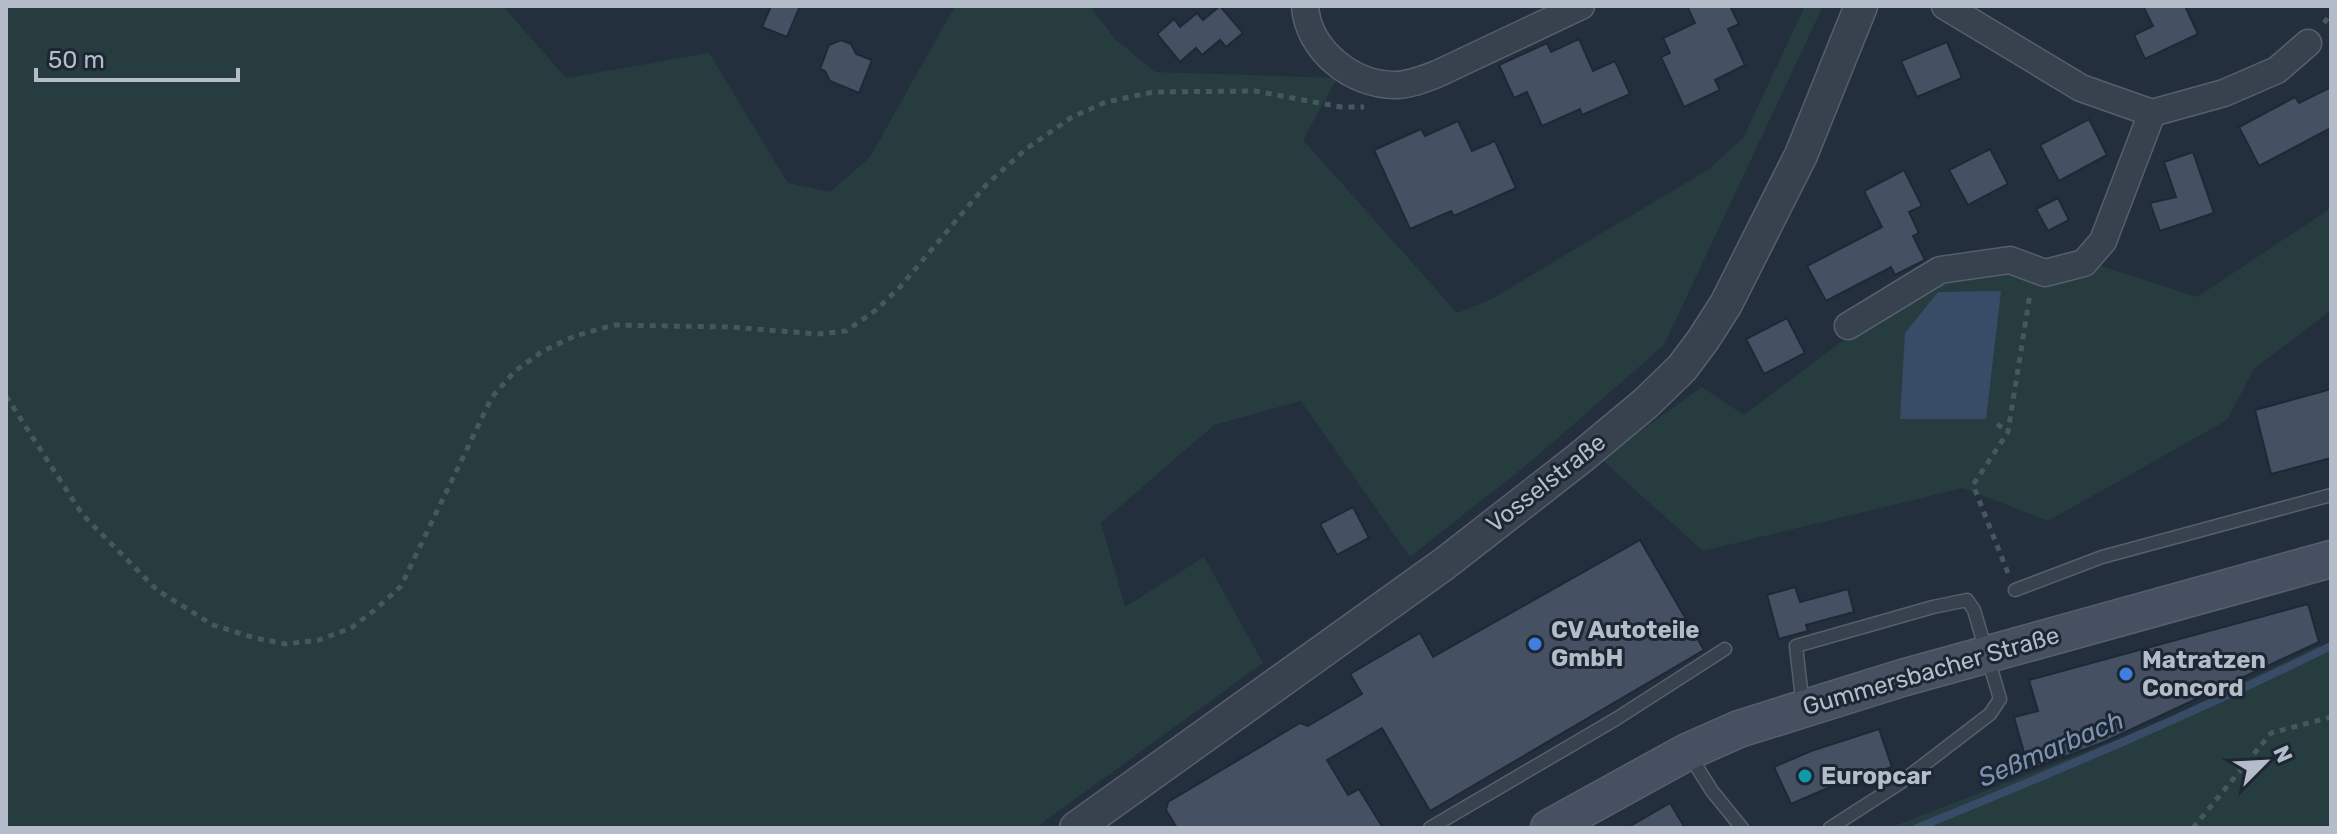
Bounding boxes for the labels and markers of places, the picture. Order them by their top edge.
place label: CV Autoteile GmbH [1551,616,1700,672]
marker: CV Autoteile GmbH [1526,635,1544,653]
place label: Matratzen Concord [2142,646,2266,702]
marker: Matratzen Concord [2117,665,2135,683]
place label: Europcar [1821,762,1932,790]
marker: Europcar [1796,767,1814,785]

